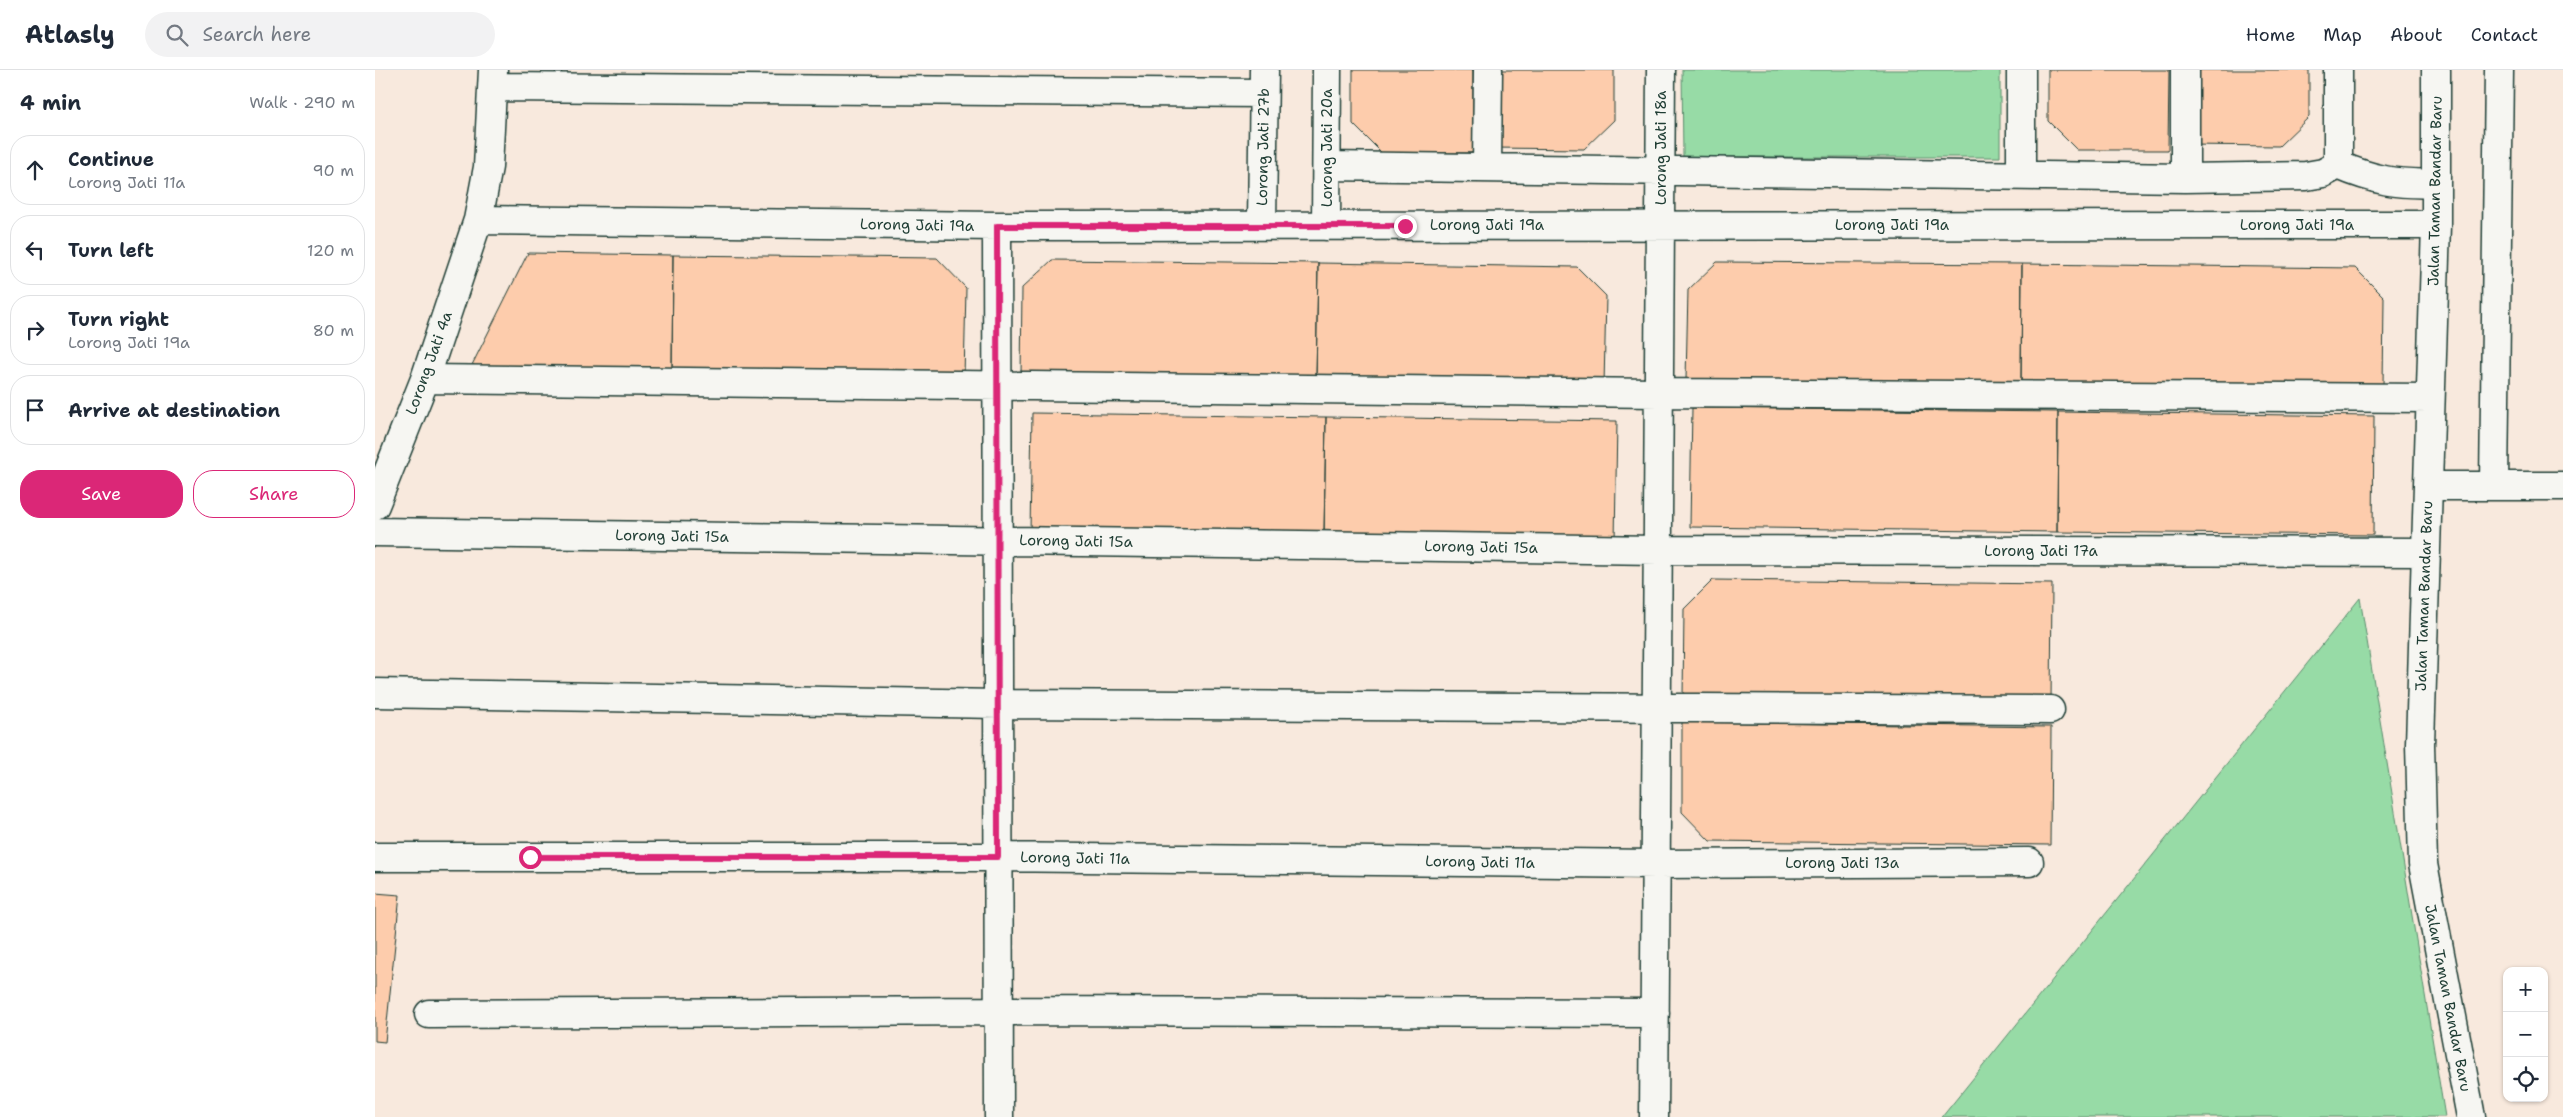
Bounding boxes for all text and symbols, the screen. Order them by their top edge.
search box [145,12,495,57]
text: Atlasly [25,19,115,51]
icon: search [163,21,191,49]
text: Search here [203,22,311,47]
text: Home [2246,23,2295,47]
text: Map [2323,23,2362,47]
text: About [2390,23,2443,47]
text: Contact [2471,23,2538,47]
street label: Lorong Jati 27b [1252,88,1274,206]
street label: Lorong Jati 20a [1317,88,1337,207]
text: 4 min [20,89,81,117]
street label: Lorong Jati 18a [1651,90,1671,205]
text: Walk · 290 m [249,92,355,113]
street label: Jalan Taman Bandar Baru [2423,96,2447,286]
text: Continue [68,147,154,172]
icon: ahead [21,156,49,184]
text: 90 m [313,160,354,181]
text: Lorong Jati 11a [68,172,185,193]
street label: Lorong Jati 19a [860,214,975,236]
route end [1394,215,1417,238]
street label: Lorong Jati 19a [1430,215,1545,235]
street label: Lorong Jati 19a [1835,215,1950,235]
street label: Lorong Jati 19a [2240,215,2355,235]
icon: left [21,236,49,264]
text: Turn left [68,238,154,263]
text: 120 m [307,240,354,261]
text: Turn right [68,307,169,332]
street label: Lorong Jati 4a [401,308,457,418]
icon: right [21,316,49,344]
text: 80 m [313,320,354,341]
text: Lorong Jati 19a [68,332,190,353]
icon: arrive [21,396,49,424]
text: Arrive at destination [68,398,280,423]
button: Save [20,470,183,518]
button: Share [193,470,355,518]
street label: Jalan Taman Bandar Baru [2411,500,2437,692]
street label: Lorong Jati 15a [615,525,730,547]
street label: Lorong Jati 15a [1019,530,1134,552]
street label: Lorong Jati 15a [1424,536,1539,558]
street label: Lorong Jati 17a [1984,541,2099,561]
route start [519,846,542,869]
street label: Lorong Jati 11a [1020,847,1131,869]
street label: Lorong Jati 11a [1425,851,1536,873]
street label: Lorong Jati 13a [1785,853,1900,873]
street label: Jalan Taman Bandar Baru [2420,903,2476,1093]
map controls [2503,967,2548,1102]
button: + [2503,967,2548,1012]
button: − [2503,1012,2548,1057]
button: locate [2503,1057,2548,1102]

